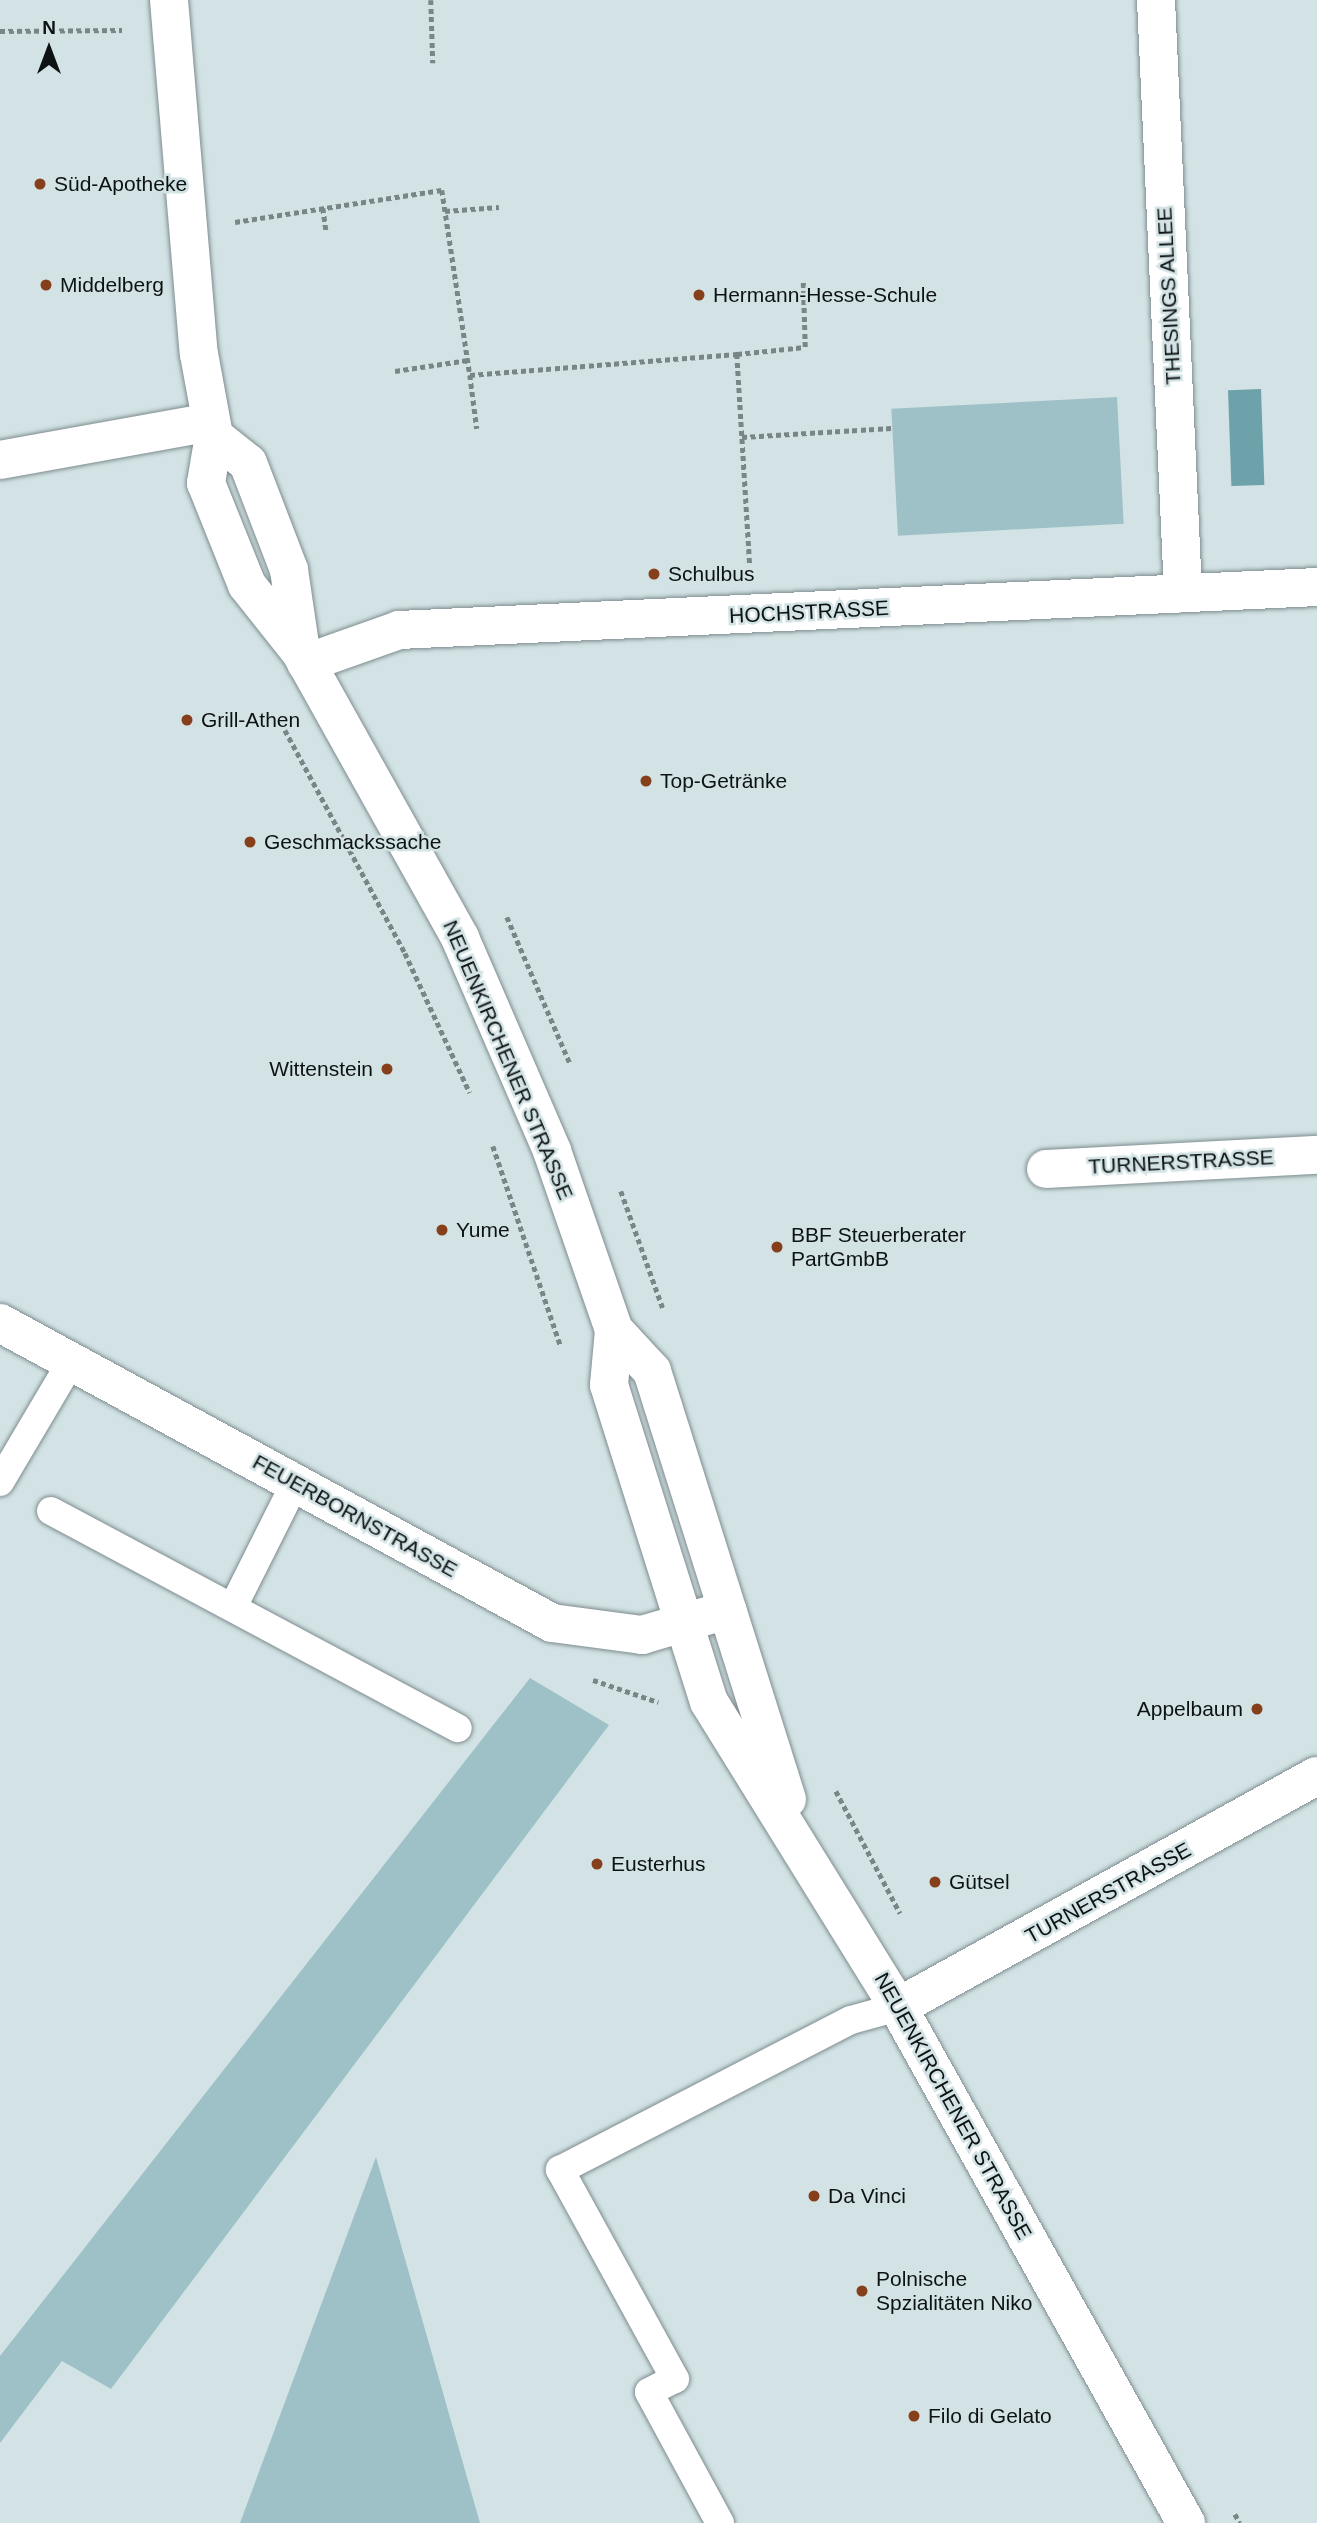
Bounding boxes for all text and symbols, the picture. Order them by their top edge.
north arrow [14,14,84,84]
text: N [42,17,56,38]
place label: Süd-Apotheke [54,171,187,197]
marker: Süd-Apotheke [32,176,48,192]
street label: THESINGS ALLEE [1152,206,1186,386]
place label: Middelberg [60,272,164,298]
marker: Middelberg [38,277,54,293]
place label: Hermann-Hesse-Schule [713,282,937,308]
marker: Hermann-Hesse-Schule [691,287,707,303]
place label: Schulbus [668,561,754,587]
marker: Schulbus [646,566,662,582]
street label: HOCHSTRASSE [729,595,889,629]
place label: Grill-Athen [201,707,300,733]
marker: Grill-Athen [179,712,195,728]
place label: Top-Getränke [660,768,787,794]
marker: Top-Getränke [638,773,654,789]
place label: Geschmackssache [264,829,441,855]
marker: Geschmackssache [242,834,258,850]
street label: NEUENKIRCHENER STRASSE [438,917,578,1203]
place label: Wittenstein [269,1056,373,1082]
marker: Wittenstein [379,1061,395,1077]
street label: TURNERSTRASSE [1088,1145,1274,1179]
place label: Yume [456,1217,510,1243]
marker: Yume [434,1222,450,1238]
place label: BBF Steuerberater PartGmbB [791,1222,966,1272]
marker: BBF Steuerberater PartGmbB [769,1239,785,1255]
street label: FEUERBORNSTRASSE [248,1449,462,1583]
place label: Appelbaum [1137,1696,1243,1722]
marker: Appelbaum [1249,1701,1265,1717]
street label: TURNERSTRASSE [1021,1837,1195,1949]
place label: Eusterhus [611,1851,706,1877]
marker: Eusterhus [589,1856,605,1872]
place label: Gütsel [949,1869,1010,1895]
marker: Gütsel [927,1874,943,1890]
street label: NEUENKIRCHENER STRASSE [869,1968,1037,2244]
place label: Da Vinci [828,2183,906,2209]
marker: Da Vinci [806,2188,822,2204]
place label: Polnische Spzialitäten Niko [876,2266,1032,2316]
marker: Polnische Spzialitäten Niko [854,2283,870,2299]
place label: Filo di Gelato [928,2403,1052,2429]
marker: Filo di Gelato [906,2408,922,2424]

